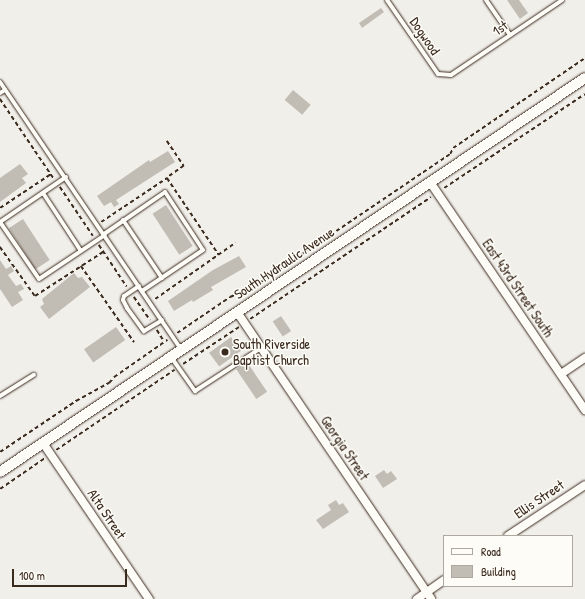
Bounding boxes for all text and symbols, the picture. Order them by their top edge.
street label: Dogwood [406,14,444,58]
street label: 1st [489,17,511,39]
street label: South Hydraulic Avenue [231,223,337,303]
street label: East 43rd Street South [479,236,557,340]
place label: South Riverside Baptist Church [233,336,310,368]
marker: South Riverside Baptist Church [220,347,230,357]
street label: Georgia Street [317,413,373,483]
street label: Ellis Street [511,476,567,522]
street label: Alta Street [84,486,130,542]
legend [443,535,573,587]
text: Road [481,543,501,560]
scale bar [14,561,129,587]
text: Building [481,563,516,580]
text: 100 m [19,567,45,584]

